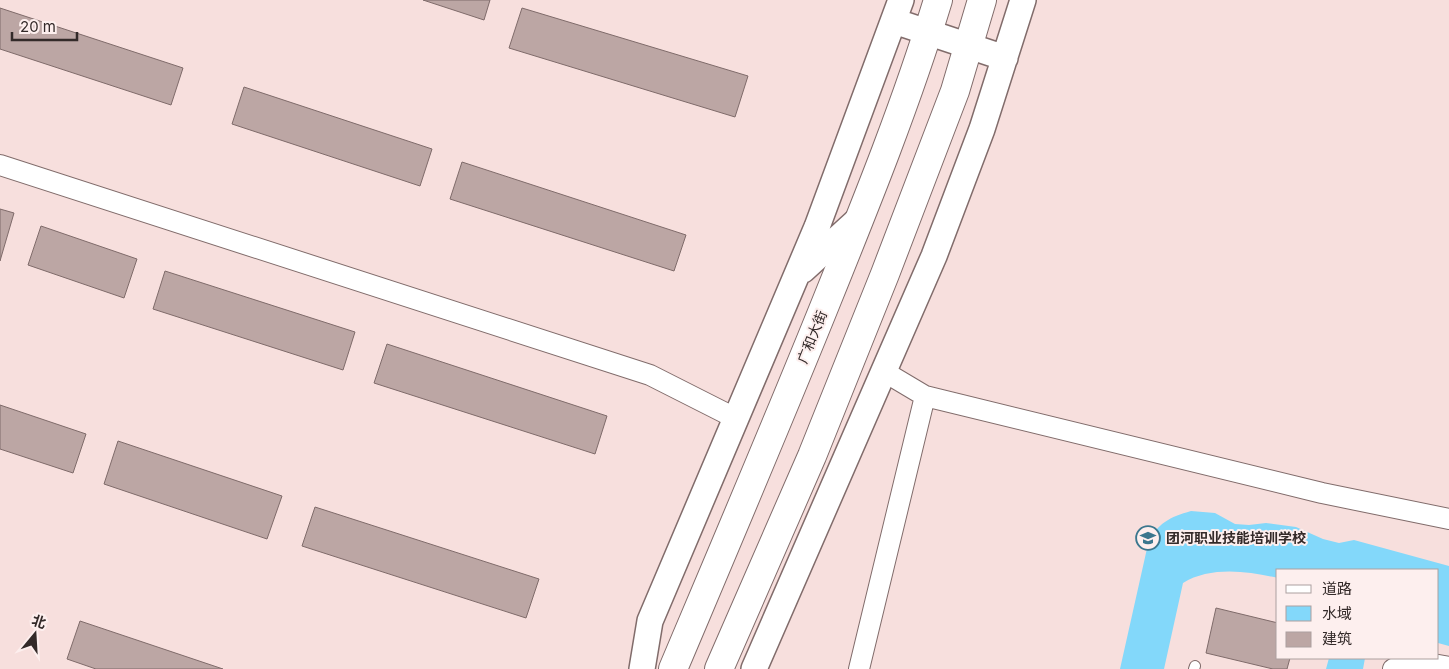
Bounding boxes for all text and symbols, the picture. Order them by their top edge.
scale bar [12,10,78,42]
text: 20 m [20,17,56,36]
street label: 广和大街 [793,308,830,366]
school or university icon: 团河职业技能培训学校 [1135,525,1161,551]
place label: 团河职业技能培训学校 [1166,529,1306,546]
legend [1276,569,1439,659]
text: 道路 [1322,579,1352,598]
text: 水域 [1322,604,1352,623]
north arrow [10,609,60,659]
text: 北 [30,611,48,631]
text: 建筑 [1322,629,1352,648]

